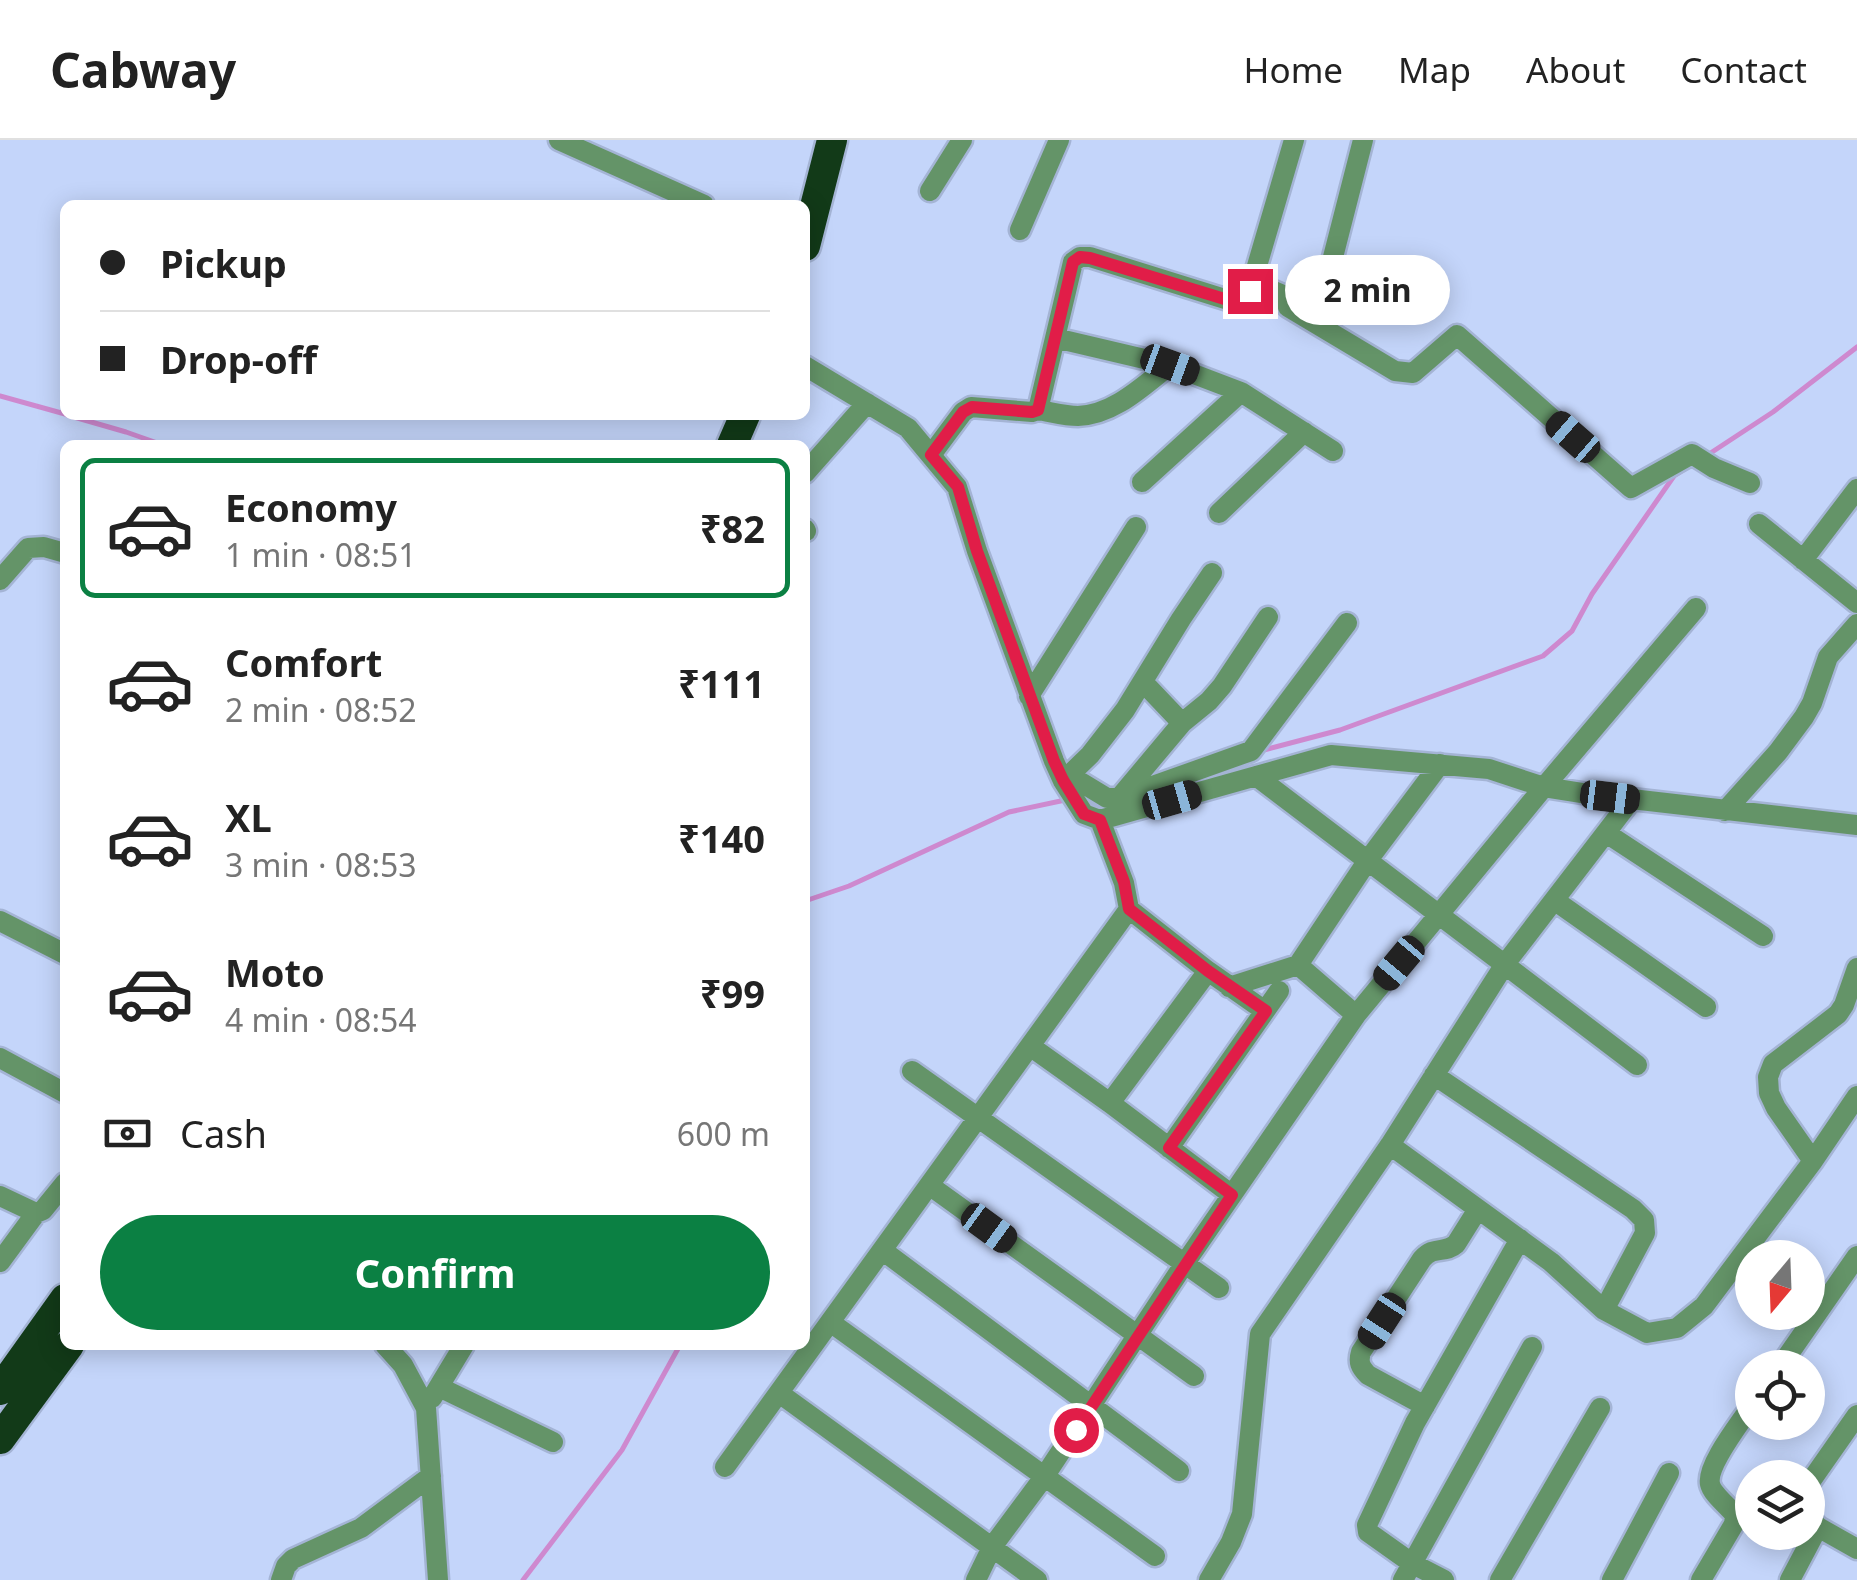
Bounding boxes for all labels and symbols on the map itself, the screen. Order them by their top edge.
callout: 2 min [1285,256,1450,326]
route end [1228,269,1273,314]
car [1137,341,1203,389]
car [1541,406,1605,468]
car [1139,777,1205,823]
car [1578,778,1642,816]
car [1368,930,1430,996]
car [956,1198,1022,1258]
north arrow [1735,1240,1825,1330]
car [1353,1288,1411,1354]
route start [1054,1408,1099,1453]

